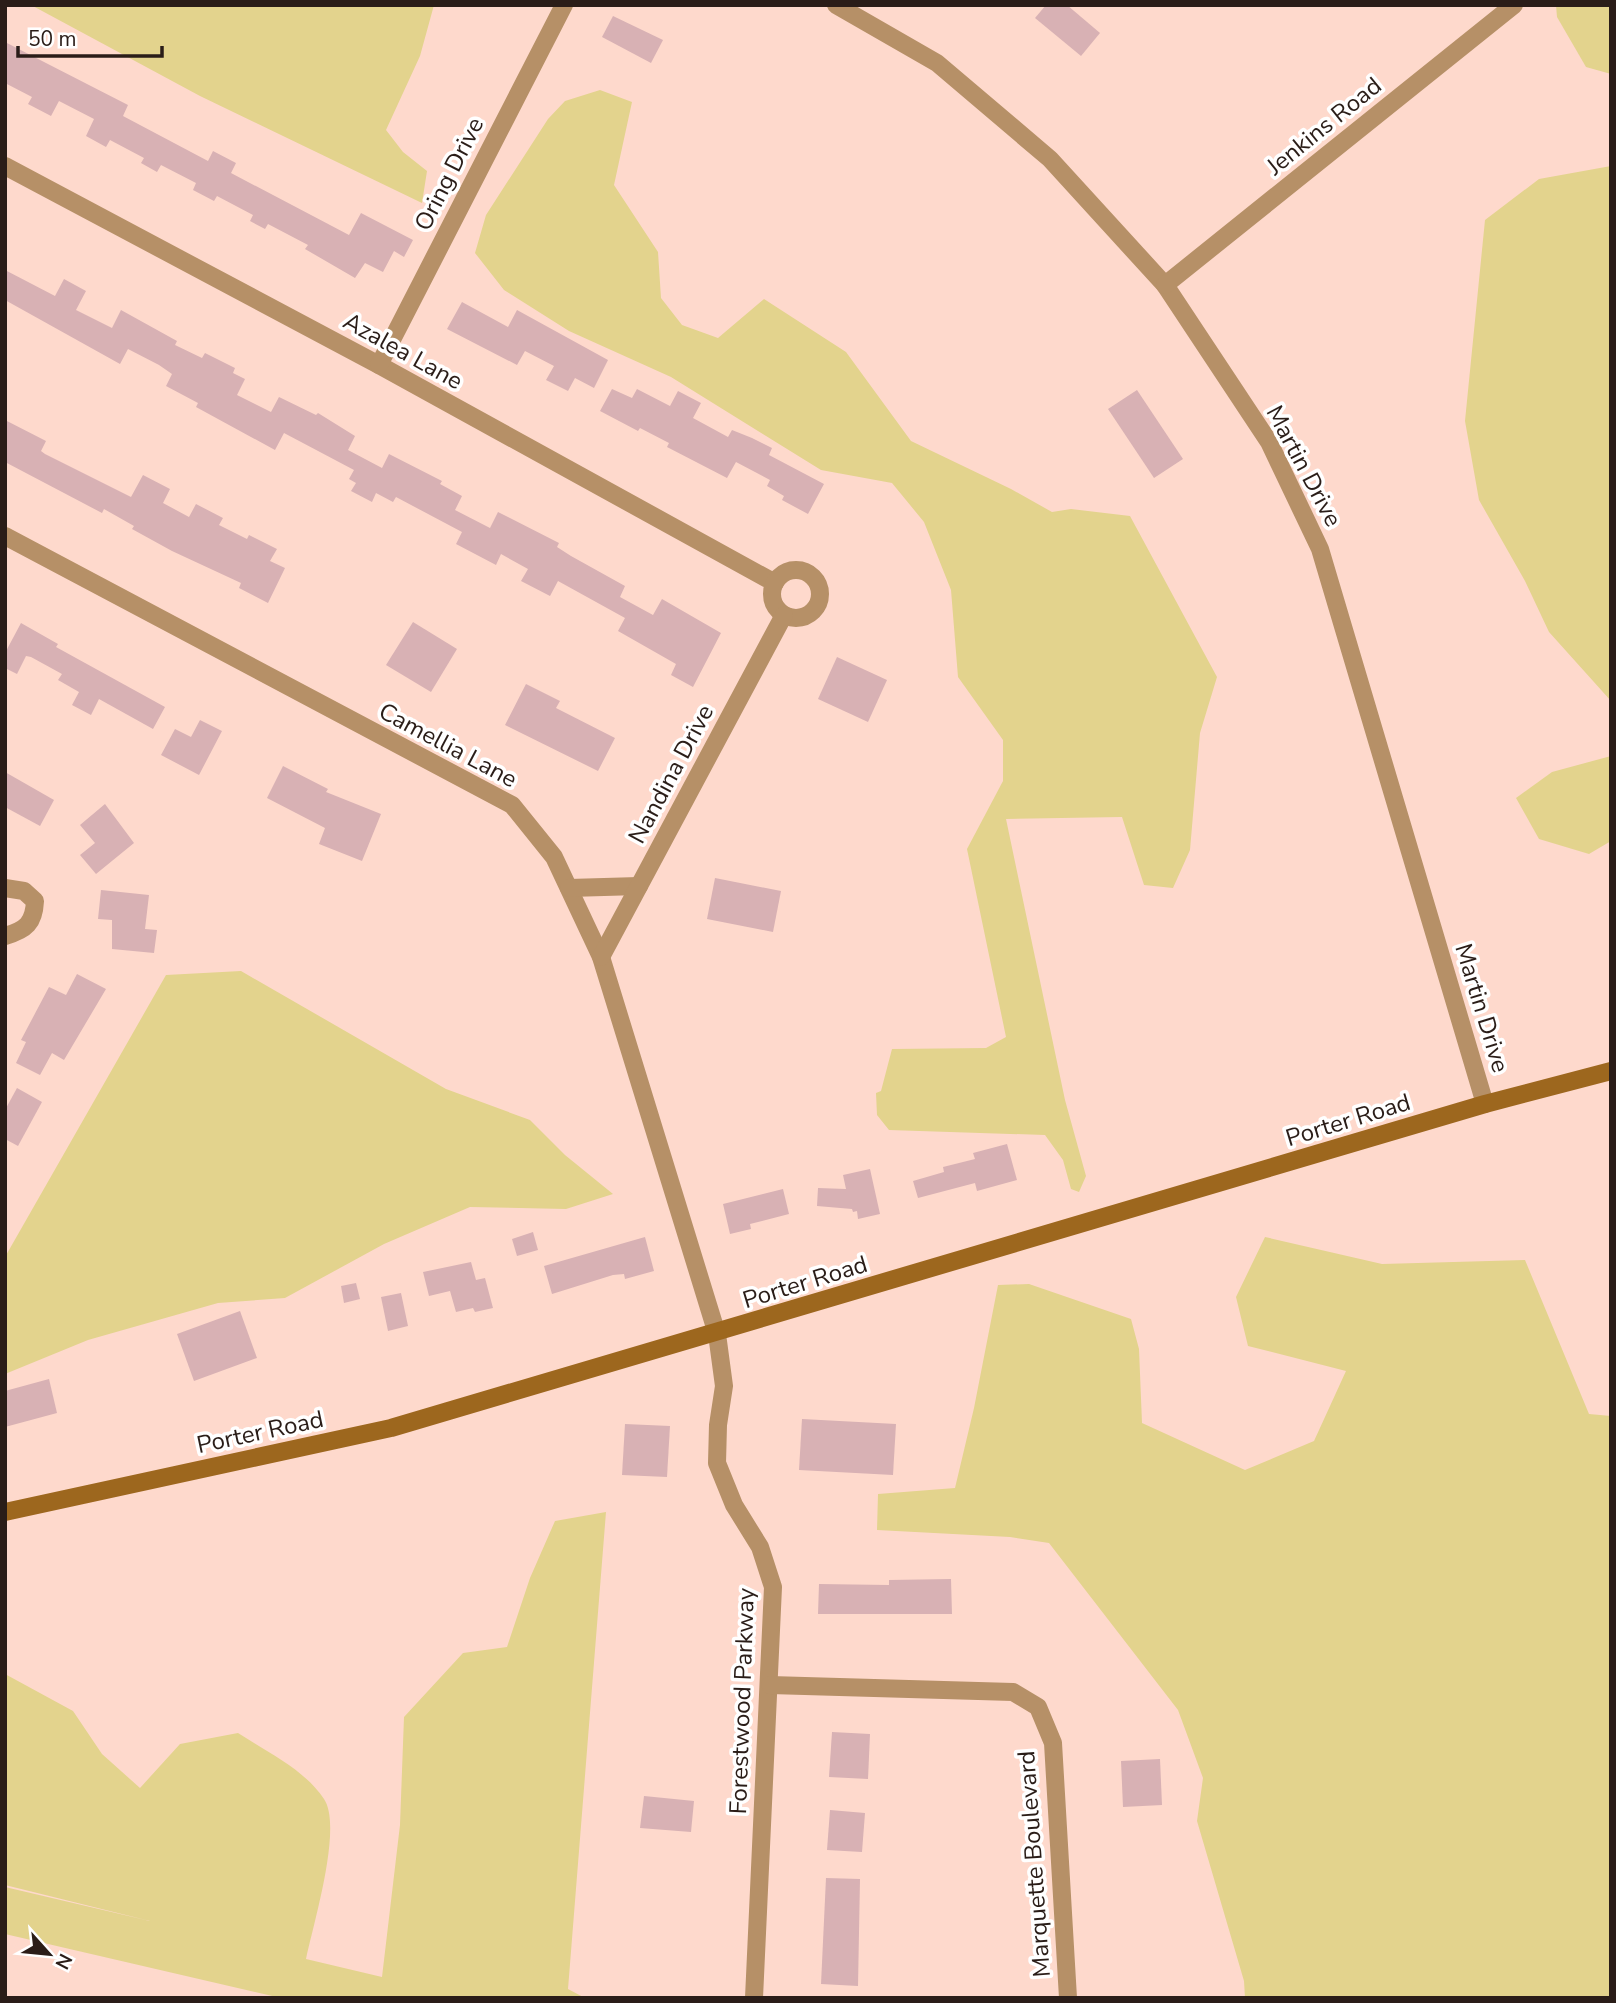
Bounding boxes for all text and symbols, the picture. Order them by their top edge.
scale bar [18,14,161,58]
text: 50 m [28,25,77,53]
street label: Jenkins Road [1259,70,1388,183]
street label: Oring Drive [407,112,491,236]
street label: Azalea Lane [338,305,468,397]
street label: Martin Drive [1259,400,1349,532]
street label: Camellia Lane [373,695,523,795]
street label: Nandina Drive [621,699,721,849]
street label: Martin Drive [1447,940,1517,1076]
street label: Porter Road [1282,1086,1414,1154]
street label: Porter Road [739,1248,871,1316]
street label: Porter Road [194,1403,326,1461]
street label: Forestwood Parkway [722,1587,762,1815]
street label: Marquette Boulevard [1010,1750,1058,1978]
north arrow [14,1919,84,1989]
text: N [48,1949,78,1974]

